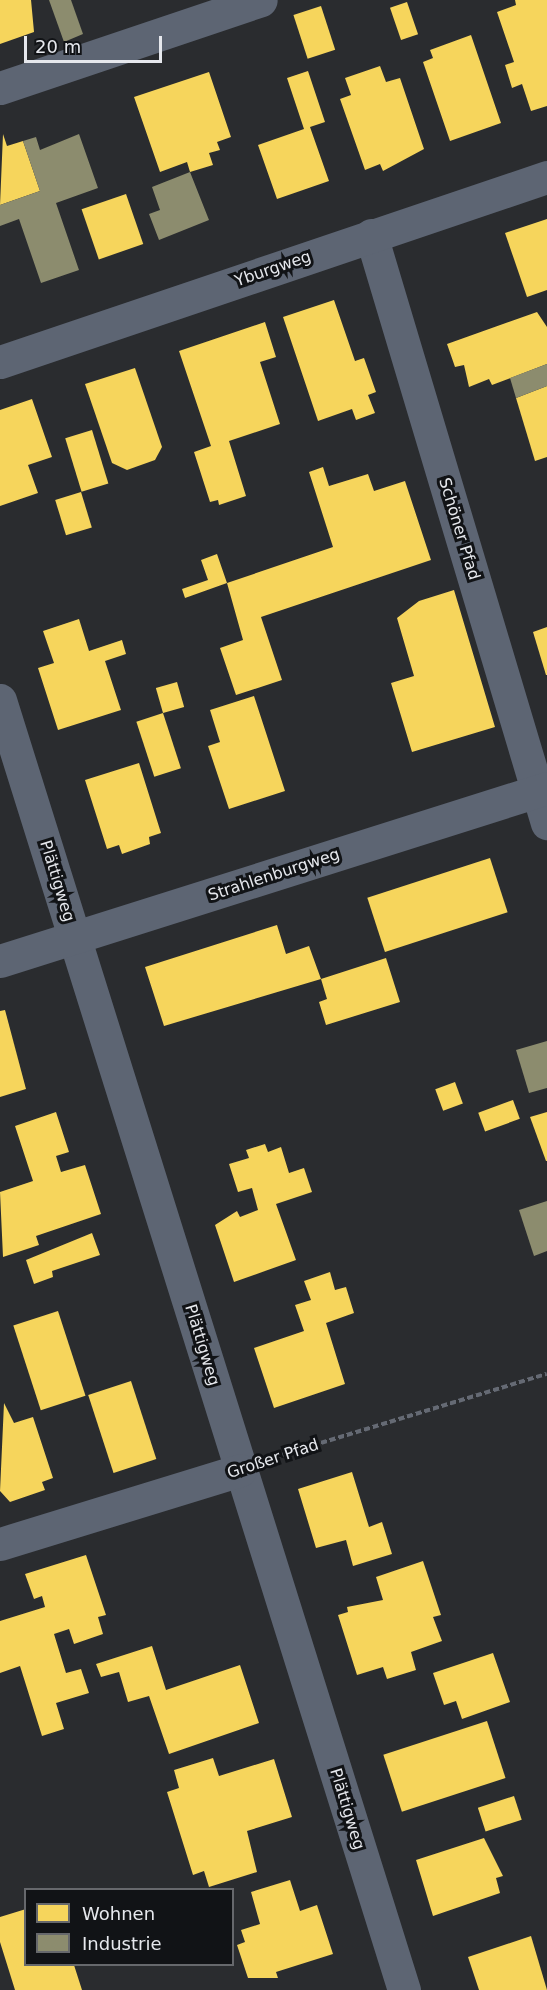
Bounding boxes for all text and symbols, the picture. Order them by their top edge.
scale bar [27,24,165,62]
text: 20 m [35,36,81,57]
street label: Yburgweg [232,247,314,291]
street label: Schöner Pfad [434,476,484,582]
street label: Plättigweg [36,838,78,924]
street label: Strahlenburgweg [206,845,342,905]
street label: Plättigweg [181,1302,223,1388]
street label: Großer Pfad [225,1435,321,1483]
street label: Plättigweg [326,1766,368,1852]
legend [24,1888,234,1966]
text: Wohnen [82,1903,155,1924]
text: Industrie [82,1933,161,1954]

